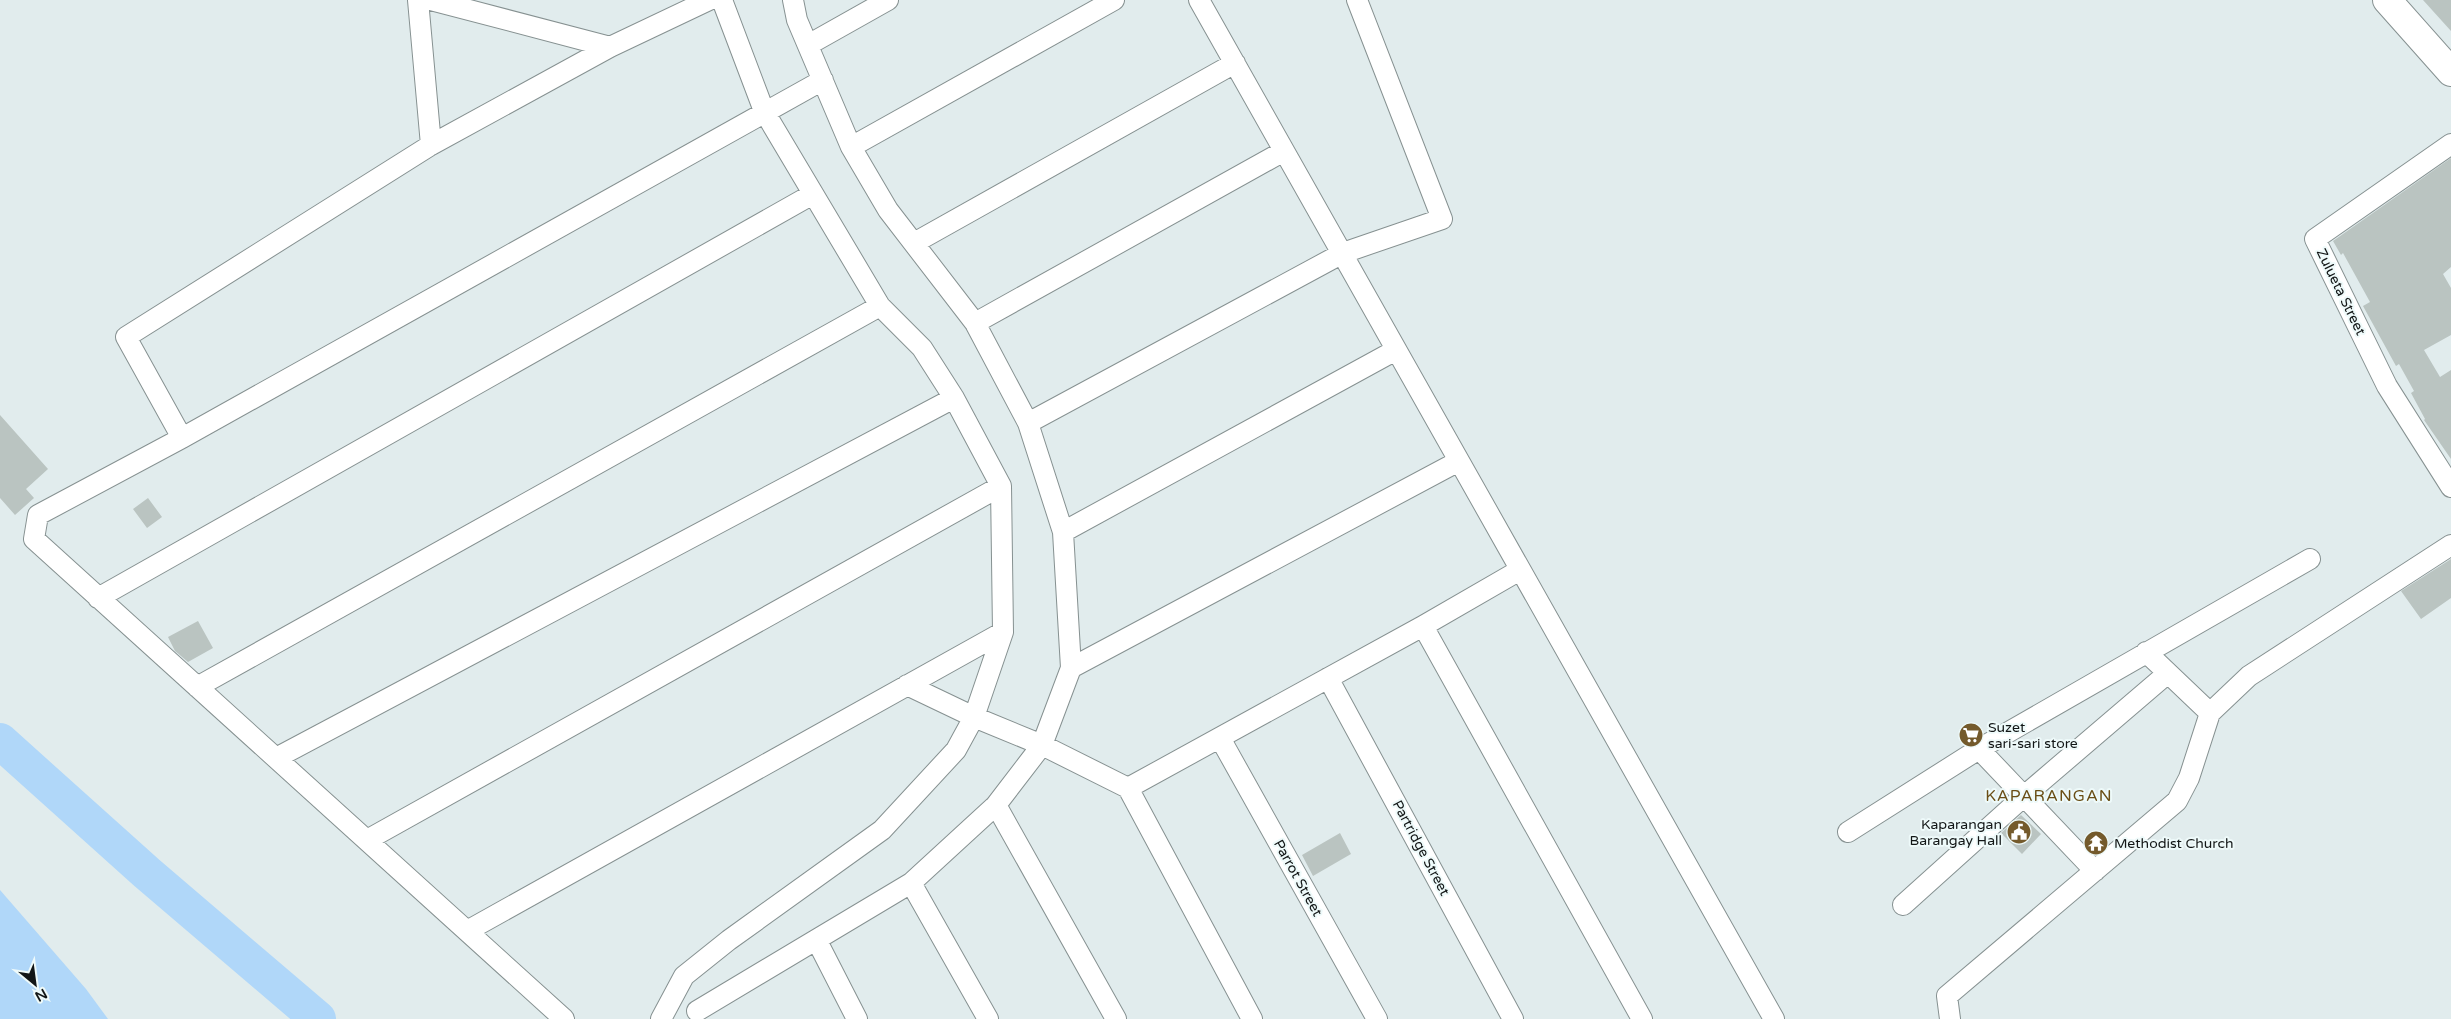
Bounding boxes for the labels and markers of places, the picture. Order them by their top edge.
place label: Suzet sari-sari store [1988,719,2078,752]
supermarket icon: Suzet sari-sari store [1958,722,1984,748]
place label: Kaparangan Barangay Hall [1910,816,2002,849]
public building icon: Kaparangan Barangay Hall [2006,819,2032,845]
temple icon: Methodist Church [2083,830,2109,856]
place label: Methodist Church [2114,835,2233,852]

